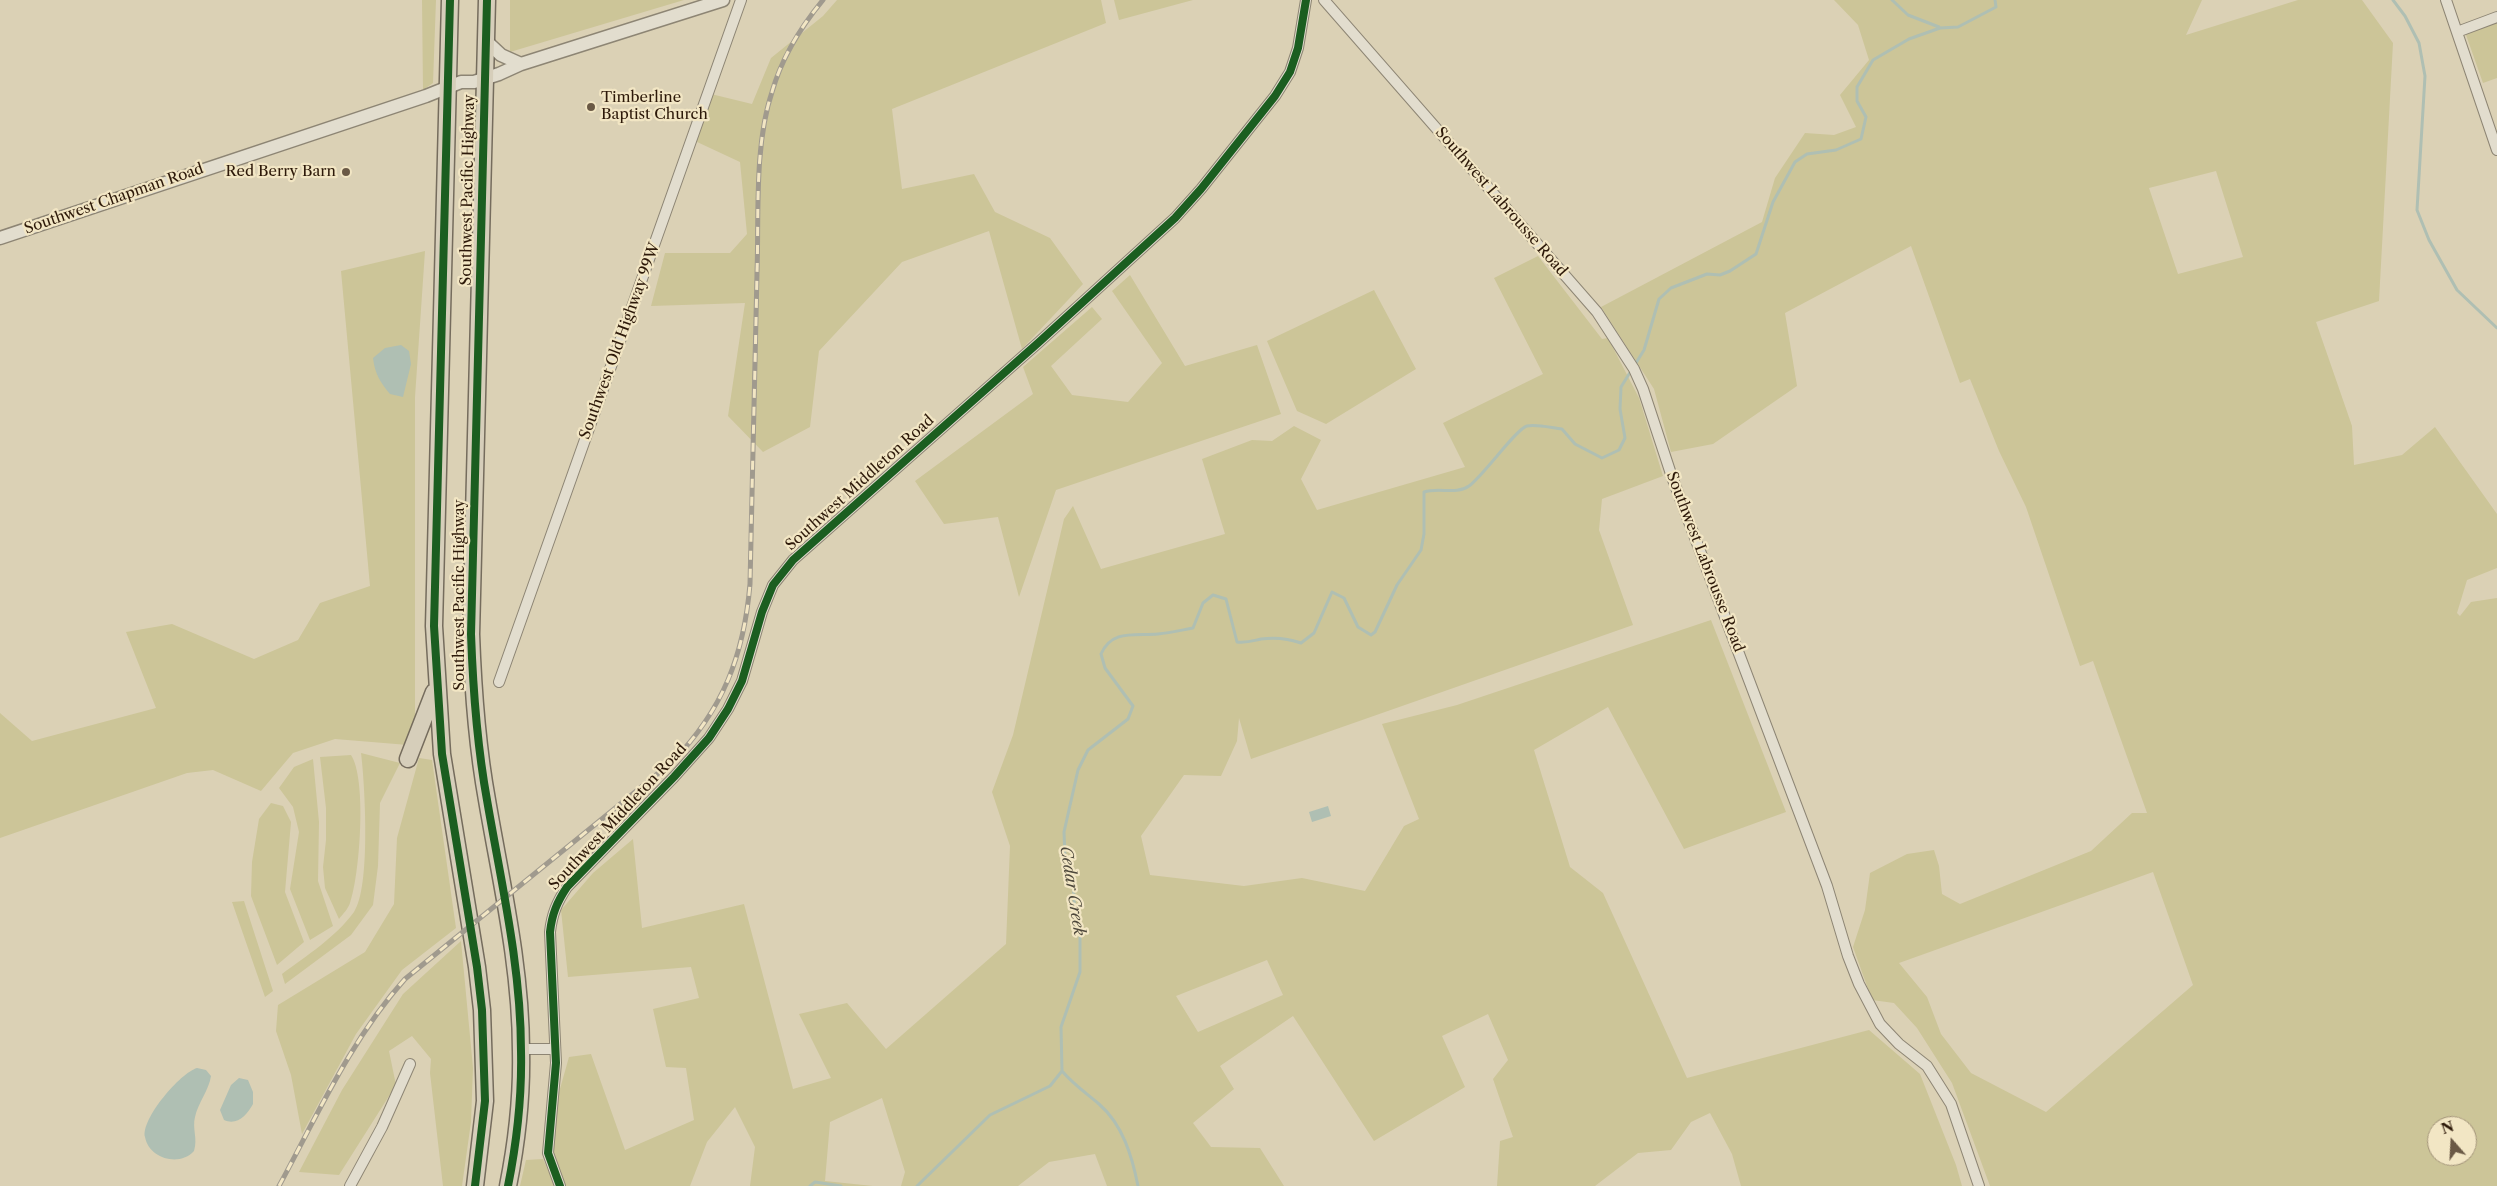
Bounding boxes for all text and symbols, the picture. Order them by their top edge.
place label: Timberline Baptist Church [601,89,708,124]
street label: Southwest Pacific Highway [457,94,479,286]
marker: Timberline Baptist Church [585,101,597,113]
street label: Southwest Labrousse Road [1431,124,1571,280]
street label: Southwest Chapman Road [22,160,206,238]
place label: Red Berry Barn [226,163,336,181]
marker: Red Berry Barn [340,166,352,178]
street label: Southwest Old Highway 99W [576,240,664,442]
street label: Southwest Middleton Road [782,412,938,554]
street label: Southwest Labrousse Road [1662,469,1748,655]
street label: Southwest Pacific Highway [451,499,469,691]
street label: Southwest Middleton Road [545,740,691,894]
water label: Cedar Creek [1055,845,1089,937]
north arrow [2427,1116,2477,1166]
text: N [2439,1117,2456,1138]

